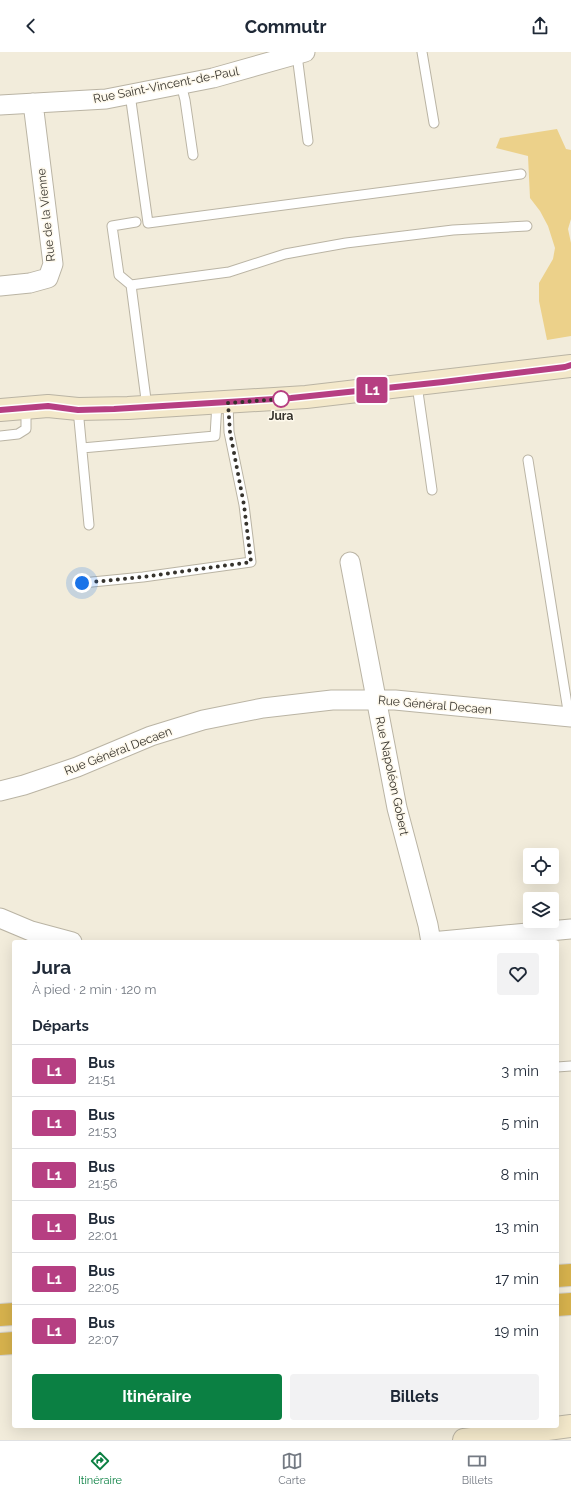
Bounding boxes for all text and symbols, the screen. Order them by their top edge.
icon: back [20,15,42,37]
icon: share [529,15,551,37]
text: Commutr [245,16,326,37]
street label: Rue Saint-Vincent-de-Paul [92,64,241,106]
street label: Rue de la Vienne [34,168,58,262]
line badge: L1 [354,377,390,403]
text: L1 [364,382,380,398]
marker: Jura [272,390,290,408]
place label: Jura [269,409,293,423]
your location [72,573,92,593]
street label: Rue Général Decaen [378,693,492,717]
street label: Rue Napoléon Gobert [373,715,411,837]
street label: Rue Général Decaen [62,724,174,778]
map controls [523,848,559,928]
button: locate [523,848,559,884]
button: layers [523,892,559,928]
button: heart [497,953,539,995]
text: Jura [32,956,71,978]
text: À pied · 2 min · 120 m [32,982,156,997]
text: Départs [32,1017,89,1035]
text: Bus [88,1054,115,1072]
text: 3 min [501,1062,539,1080]
text: L1 [46,1063,62,1079]
text: 21:51 [88,1072,115,1087]
text: Bus [88,1106,115,1124]
text: 5 min [501,1114,539,1132]
text: L1 [46,1115,62,1131]
text: 21:53 [88,1124,117,1139]
text: Bus [88,1158,115,1176]
text: 8 min [500,1166,539,1184]
text: L1 [46,1167,62,1183]
text: 21:56 [88,1176,118,1191]
text: Bus [88,1210,115,1228]
text: 13 min [495,1218,539,1236]
text: L1 [46,1219,62,1235]
text: 22:01 [88,1228,118,1243]
text: Bus [88,1262,115,1280]
text: 17 min [495,1270,539,1288]
text: L1 [46,1271,62,1287]
text: 22:05 [88,1280,119,1295]
text: Bus [88,1314,115,1332]
text: 19 min [494,1322,539,1340]
text: L1 [46,1323,62,1339]
text: 22:07 [88,1332,119,1347]
button: Itinéraire [32,1374,282,1420]
button: Billets [290,1374,539,1420]
tab: Itinéraire [78,1450,122,1487]
tab: Carte [278,1450,306,1487]
tab: Billets [462,1450,493,1487]

